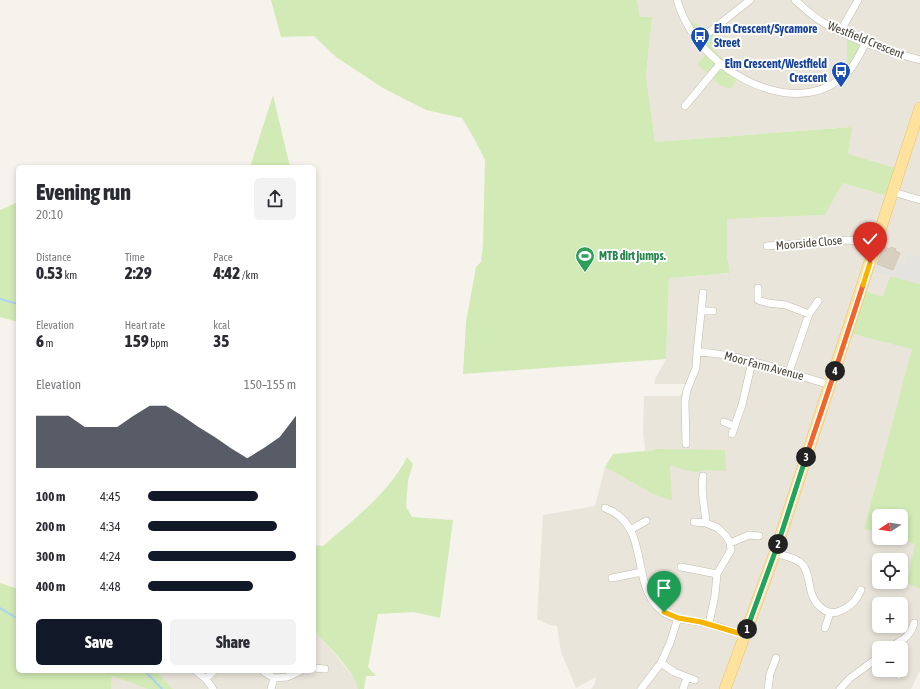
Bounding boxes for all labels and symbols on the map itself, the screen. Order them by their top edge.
street label: Westfield Crescent [826,18,907,62]
place label: Elm Crescent/Sycamore Street [714,22,818,50]
bus stop icon: Elm Crescent/Sycamore Street [689,25,711,53]
place label: Elm Crescent/Westfield Crescent [725,57,828,85]
bus stop icon: Elm Crescent/Westfield Crescent [830,60,852,88]
pin [853,222,887,263]
street label: Moorside Close [775,233,843,253]
sports icon: MTB dirt jumps. [574,245,596,273]
place label: MTB dirt jumps. [599,249,666,263]
street label: Moor Farm Avenue [723,349,805,383]
pin: 4 [825,361,845,381]
pin: 3 [796,447,816,467]
north arrow [872,509,908,545]
pin: 2 [768,534,788,554]
pin [647,571,681,612]
pin: 1 [737,619,757,639]

